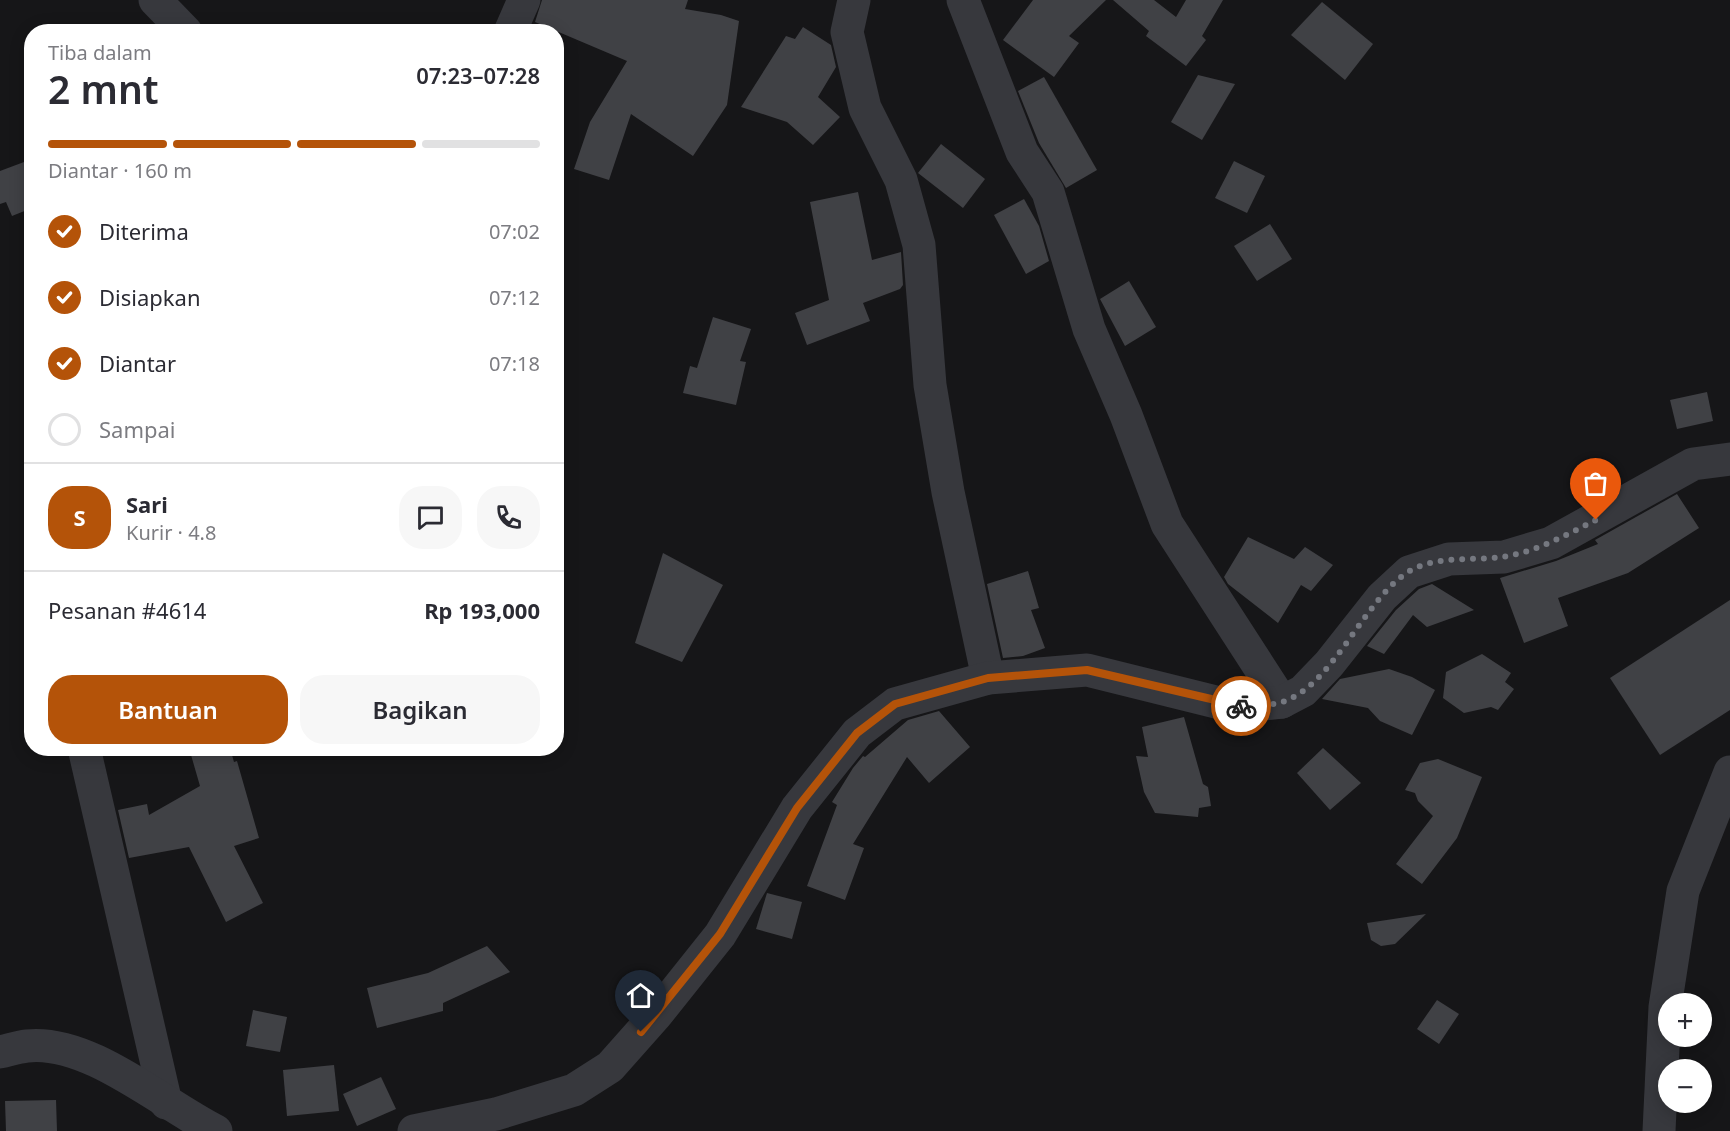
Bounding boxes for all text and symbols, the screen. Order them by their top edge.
text: Tiba dalam [48,39,152,66]
text: 07:23–07:28 [416,60,540,90]
text: 2 mnt [48,62,159,115]
text: Diantar · 160 m [48,157,192,184]
icon: check [48,215,81,248]
text: Diterima [99,216,189,246]
text: 07:02 [489,218,540,245]
icon: check [48,281,81,314]
text: Disiapkan [99,282,201,312]
text: 07:12 [489,284,540,311]
icon: check [48,347,81,380]
text: Diantar [99,348,176,378]
text: 07:18 [489,350,540,377]
text: Sampai [99,414,176,444]
pin [1570,458,1621,520]
icon: bag [1579,467,1612,500]
button: chat [399,486,462,549]
button: phone [477,486,540,549]
text: Sari [126,489,168,519]
text: S [73,502,86,532]
text: Kurir · 4.8 [126,519,216,546]
text: Pesanan #4614 [48,595,206,625]
text: Rp 193,000 [424,595,540,625]
button: Bantuan [48,675,288,744]
button: Bagikan [300,675,540,744]
courier [1211,676,1271,736]
icon: bike [1225,690,1258,723]
pin [615,970,666,1032]
icon: home [624,979,657,1012]
map controls [1658,993,1712,1113]
button: + [1658,993,1712,1047]
button: − [1658,1059,1712,1113]

